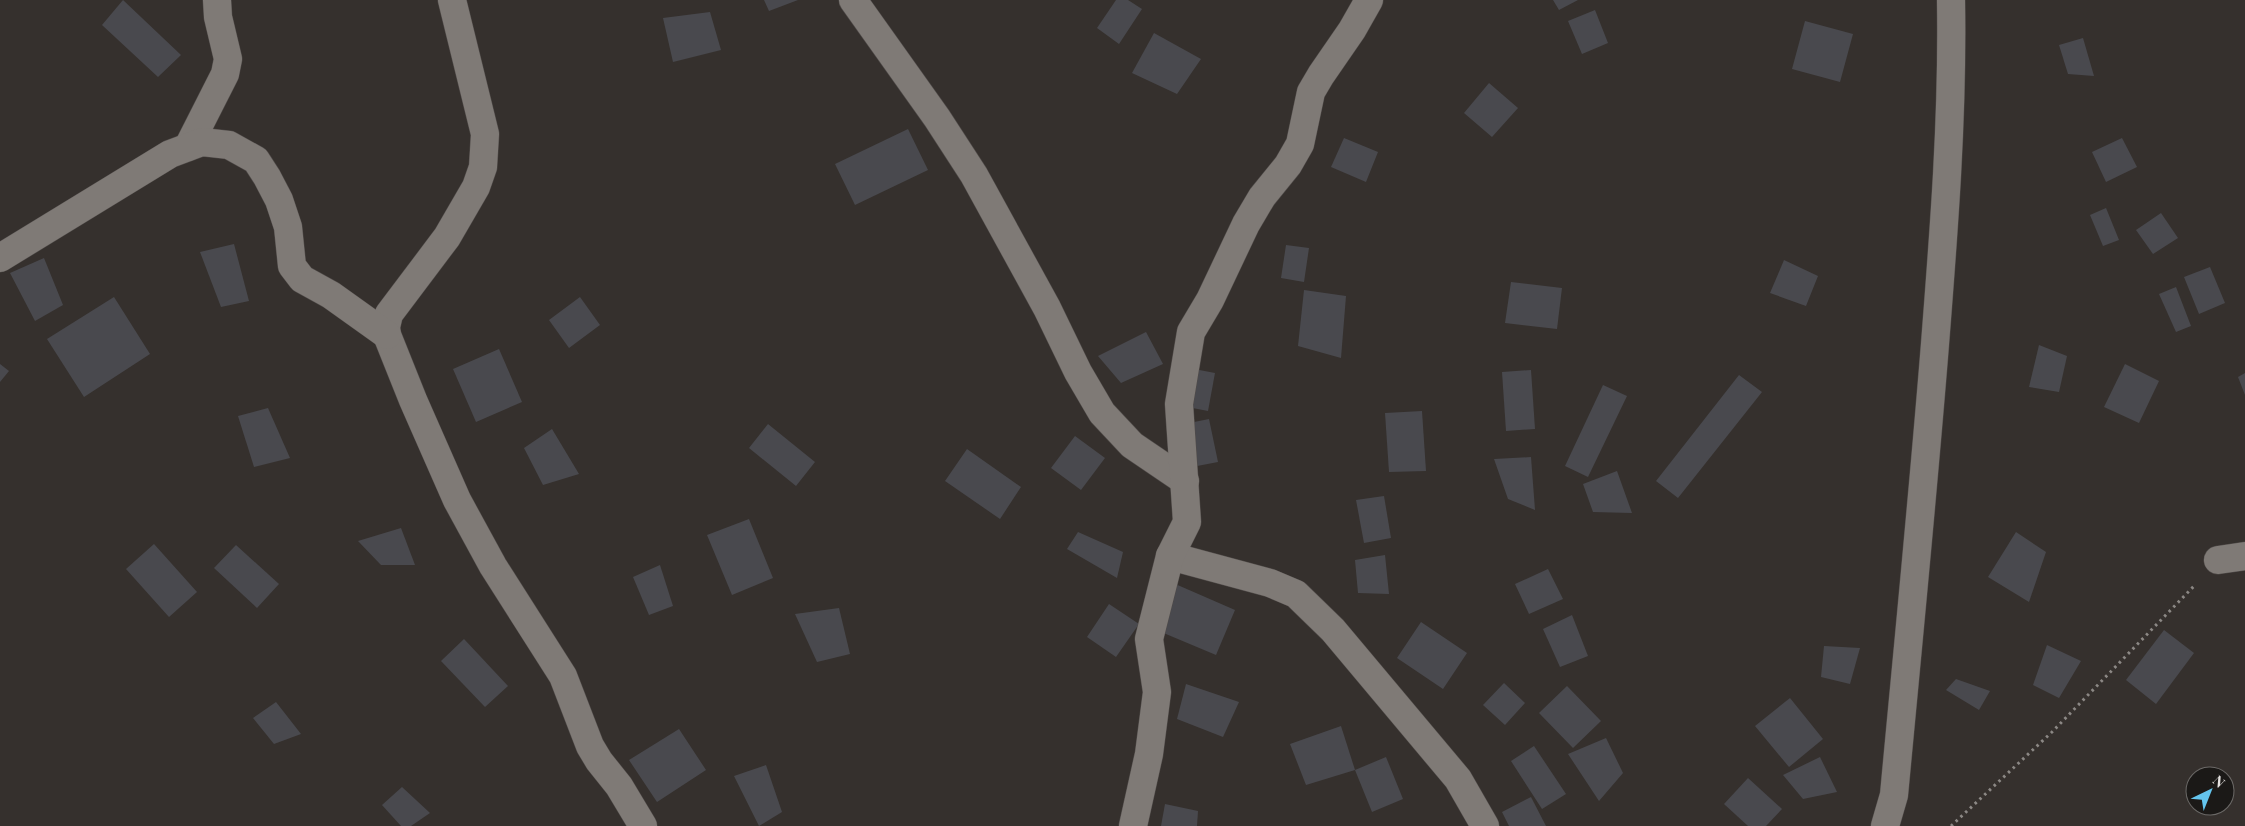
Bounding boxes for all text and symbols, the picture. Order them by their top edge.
north arrow [2185,766,2235,816]
text: N [2209,771,2229,792]

